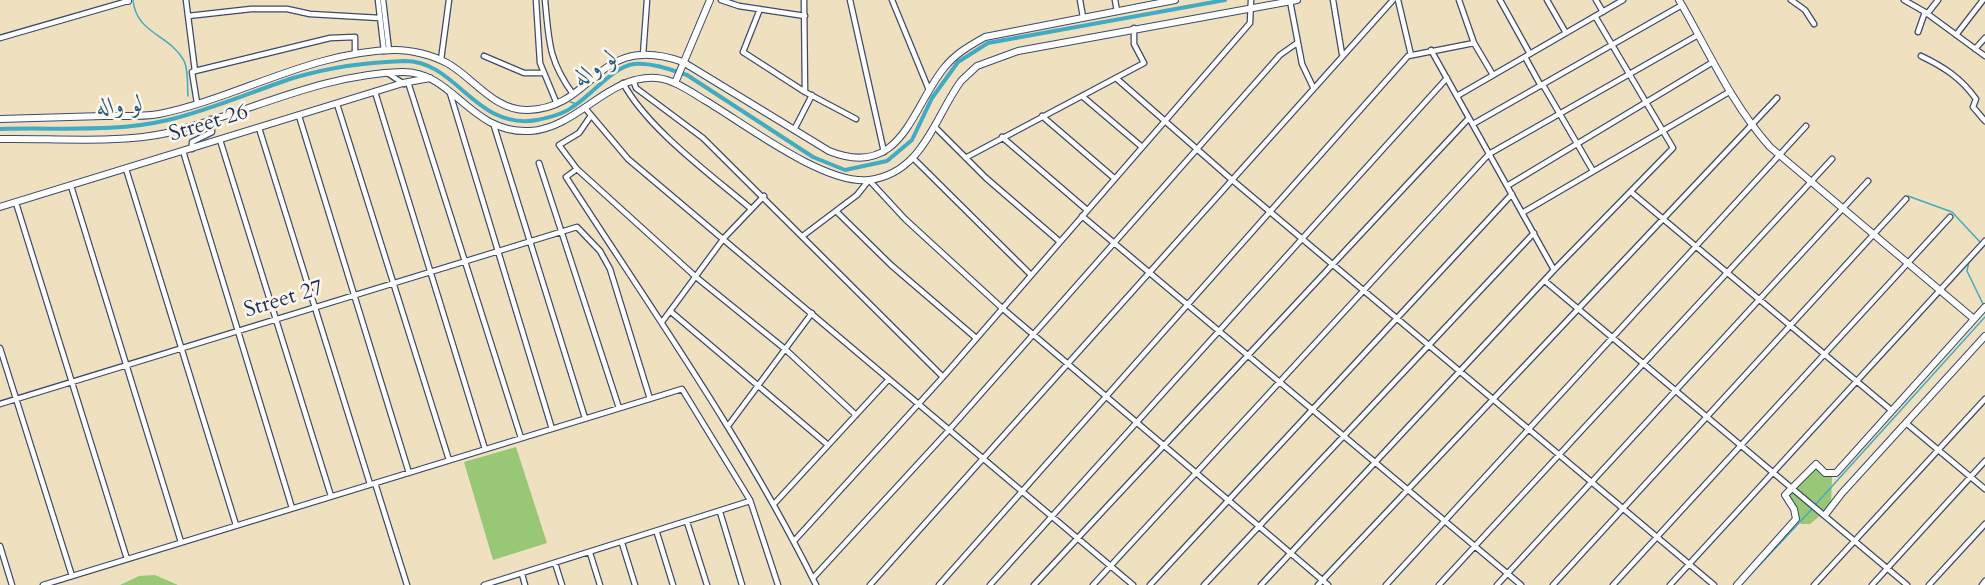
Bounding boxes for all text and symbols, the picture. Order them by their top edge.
water label: لو واله [568,44,624,94]
water label: لو واله [95,91,145,123]
street label: Street 26 [166,99,252,149]
street label: Street 27 [241,275,327,325]

